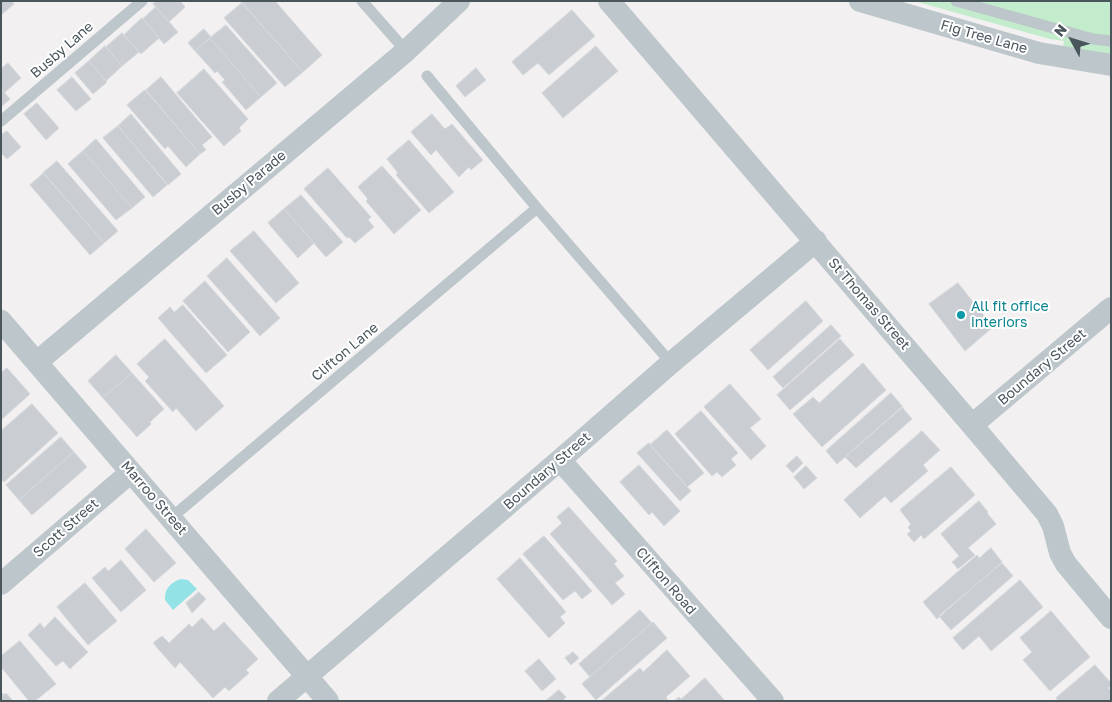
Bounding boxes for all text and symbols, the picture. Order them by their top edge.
north arrow [1047,15,1097,65]
street label: Fig Tree Lane [939,17,1029,57]
street label: Busby Lane [27,18,97,82]
text: N [1050,21,1070,40]
street label: Busby Parade [208,147,290,219]
street label: St Thomas Street [825,255,913,353]
place label: All fit office interiors [971,299,1049,332]
marker: All fit office interiors [955,309,967,321]
street label: Clifton Lane [308,319,382,385]
street label: Boundary Street [994,325,1090,409]
street label: Boundary Street [500,429,594,513]
street label: Marroo Street [117,458,191,538]
street label: Scott Street [30,495,102,561]
street label: Clifton Road [632,544,700,618]

